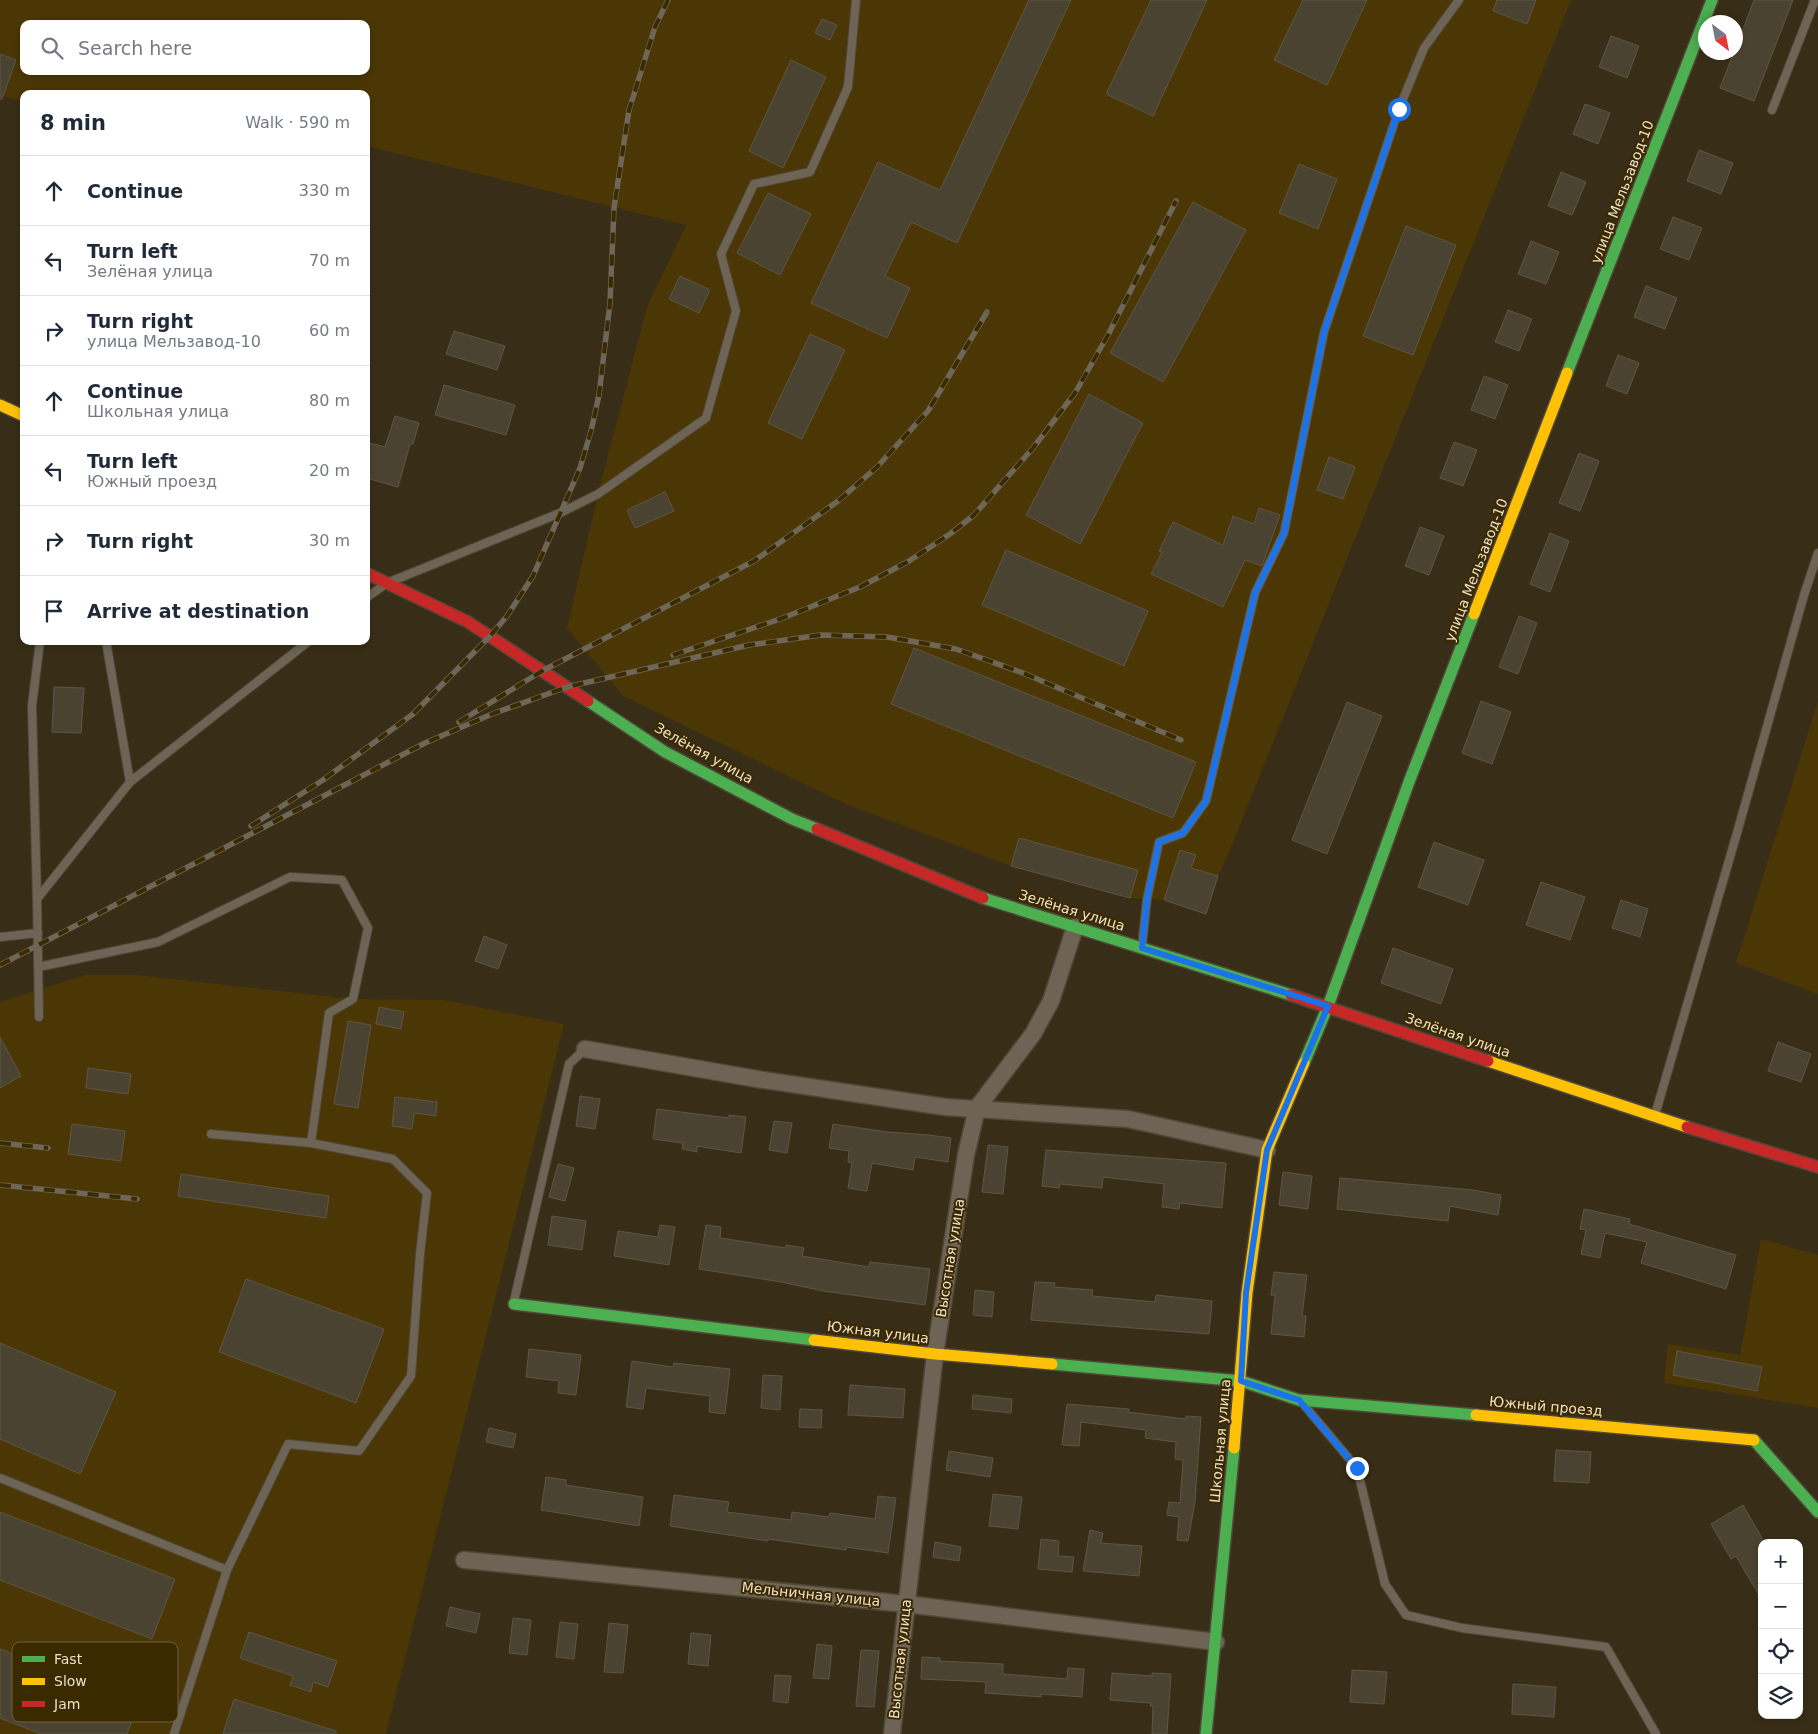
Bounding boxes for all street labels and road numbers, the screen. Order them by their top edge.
street label: улица Мельзавод-10 [1587,118,1657,266]
street label: улица Мельзавод-10 [1441,496,1511,644]
street label: Зелёная улица [652,719,756,787]
street label: Зелёная улица [1017,886,1127,934]
street label: Зелёная улица [1403,1009,1513,1061]
street label: Высотная улица [933,1197,967,1319]
street label: Южная улица [826,1318,930,1346]
street label: Школьная улица [1207,1378,1233,1504]
street label: Южный проезд [1489,1393,1603,1419]
street label: Мельничная улица [741,1579,881,1609]
street label: Высотная улица [886,1598,914,1720]

